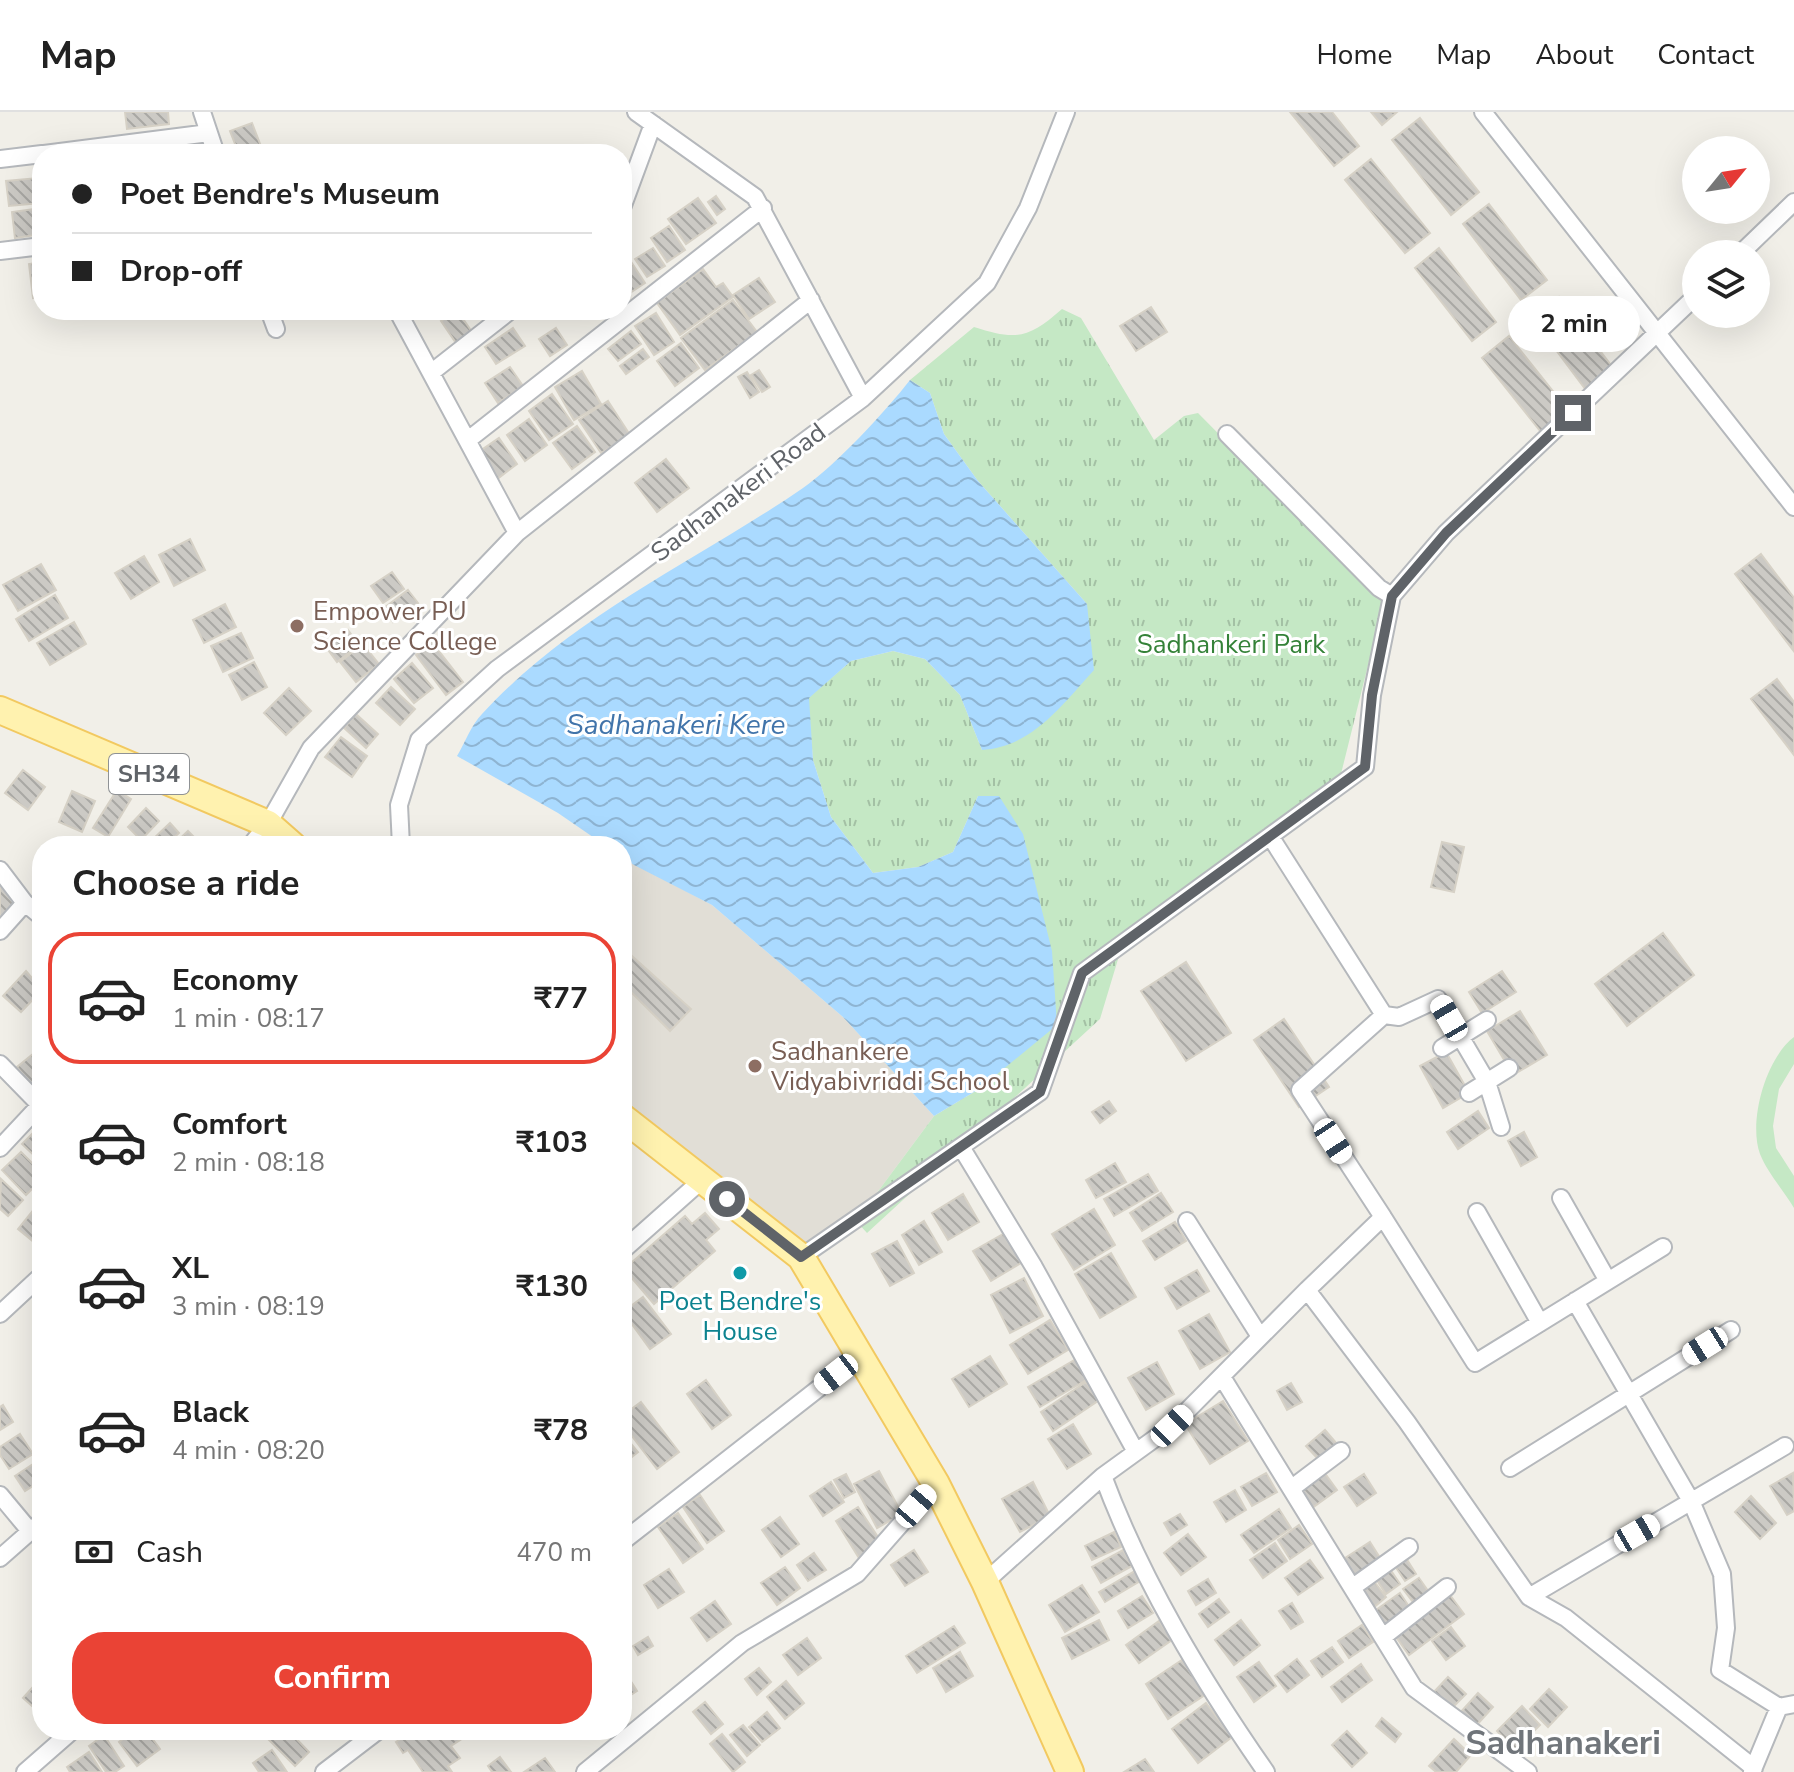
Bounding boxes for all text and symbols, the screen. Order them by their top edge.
text: Map [40,30,117,81]
text: Home [1317,36,1392,74]
text: Map [1436,36,1491,74]
text: About [1535,36,1613,74]
text: Contact [1657,36,1754,74]
north arrow [1682,136,1770,224]
map controls [1682,136,1770,328]
text: Poet Bendre's Museum [120,174,440,215]
button: layers [1682,240,1770,328]
text: Drop-off [120,251,242,292]
callout: 2 min [1507,297,1639,353]
text: 2 min [1540,306,1608,341]
route end [1555,395,1591,431]
street label: Sadhanakeri Road [643,415,833,570]
place label: Empower PU Science College [313,594,497,659]
marker: Empower PU Science College [288,617,306,635]
park label: Sadhankeri Park [1137,627,1326,662]
water label: Sadhanakeri Kere [567,706,786,744]
road number: SH34 [109,754,189,794]
text: Choose a ride [72,859,300,908]
text: Economy [172,960,298,1001]
icon: car [76,962,148,1034]
text: ₹77 [534,978,588,1019]
car [1427,991,1471,1045]
text: 1 min · 08:17 [172,1001,325,1036]
place label: Sadhankere Vidyabivriddi School [770,1034,1010,1099]
marker: Sadhankere Vidyabivriddi School [746,1057,764,1075]
text: Comfort [172,1104,287,1145]
icon: car [76,1106,148,1178]
car [1310,1114,1356,1168]
text: ₹103 [516,1122,588,1163]
text: 2 min · 08:18 [172,1145,325,1180]
route start [709,1181,745,1217]
text: XL [172,1248,209,1289]
icon: car [76,1250,148,1322]
marker: Poet Bendre's House [731,1264,749,1282]
text: ₹130 [516,1266,588,1307]
place label: Poet Bendre's House [659,1284,821,1349]
text: 3 min · 08:19 [172,1289,325,1324]
car [1678,1323,1732,1369]
car [810,1350,862,1398]
text: Black [172,1392,249,1433]
icon: car [76,1394,148,1466]
car [1146,1401,1198,1451]
text: ₹78 [534,1410,588,1451]
text: 4 min · 08:20 [172,1433,325,1468]
car [891,1480,941,1532]
car [1610,1511,1664,1555]
icon: cash [72,1530,116,1574]
text: Cash [136,1532,203,1573]
text: 470 m [516,1535,592,1570]
button: Confirm [72,1632,592,1724]
district label: Sadhanakeri [1465,1720,1661,1766]

